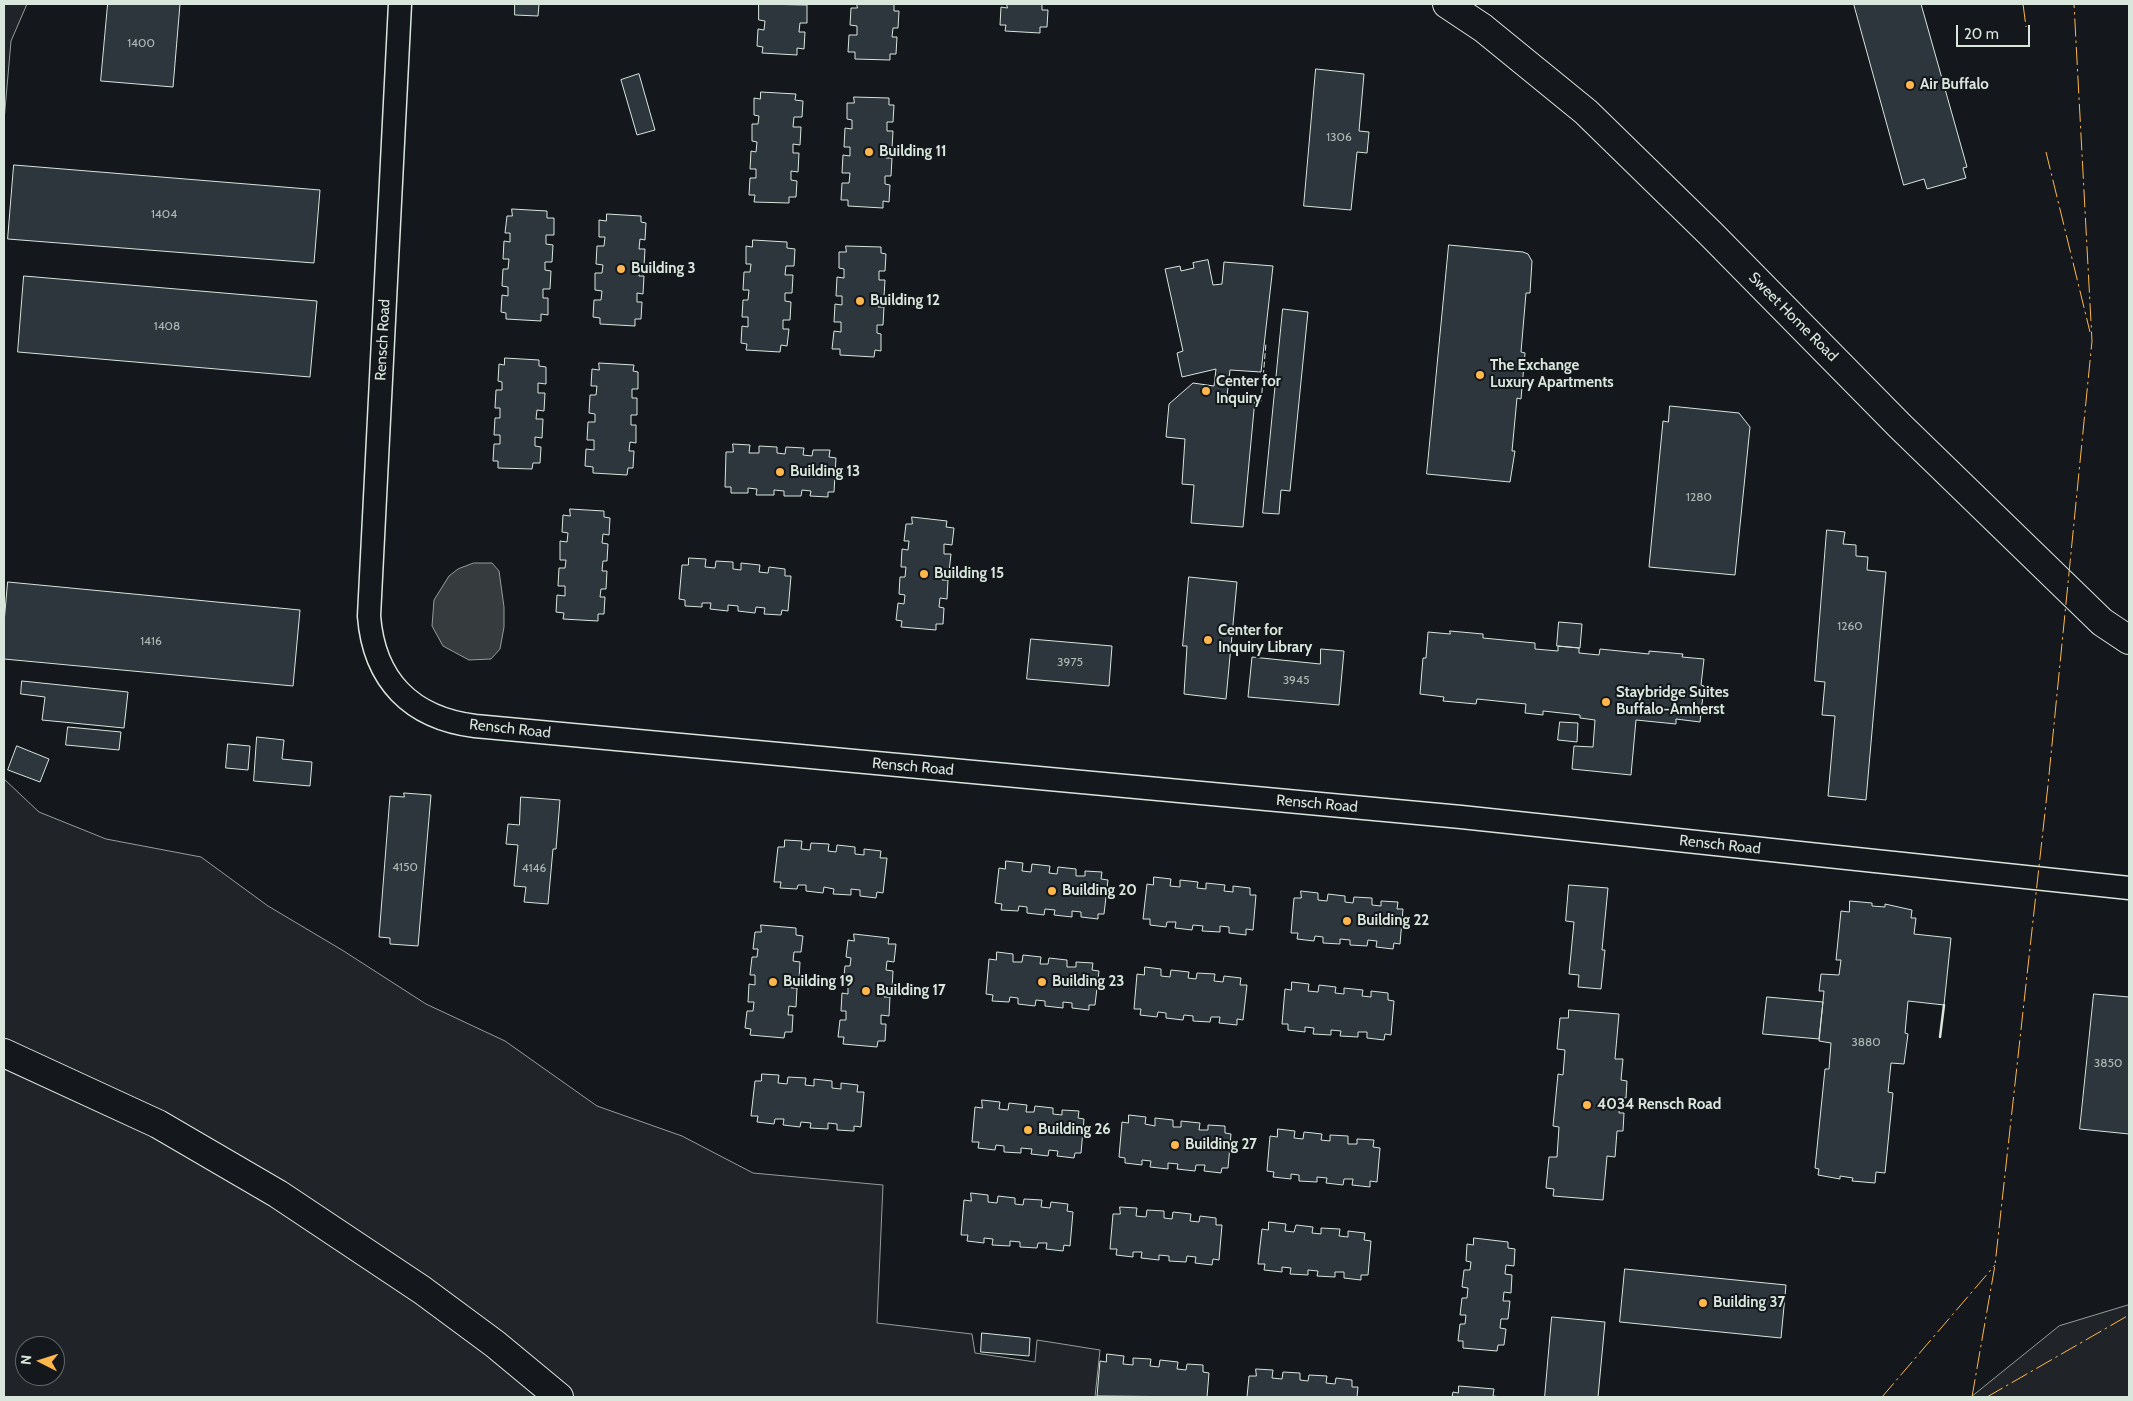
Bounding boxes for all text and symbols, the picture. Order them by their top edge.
scale bar [1958,15,2032,47]
text: 20 m [1964,25,1999,43]
house number: 1400 [127,36,155,50]
place label: Air Buffalo [1920,76,1989,94]
marker: Air Buffalo [1904,79,1916,91]
house number: 1306 [1326,130,1352,144]
place label: Building 11 [879,143,946,161]
marker: Building 11 [863,146,875,158]
house number: 1404 [151,207,177,221]
place label: Building 3 [631,260,695,278]
marker: Building 3 [615,263,627,275]
street label: Sweet Home Road [1745,269,1841,365]
place label: Building 12 [870,292,940,310]
marker: Building 12 [854,295,866,307]
street label: Rensch Road [372,299,394,381]
house number: 1408 [154,319,180,333]
place label: The Exchange Luxury Apartments [1490,357,1614,392]
marker: The Exchange Luxury Apartments [1474,369,1486,381]
place label: Center for Inquiry [1216,373,1281,408]
marker: Center for Inquiry [1200,385,1212,397]
place label: Building 13 [790,463,860,481]
marker: Building 13 [774,466,786,478]
house number: 1280 [1686,490,1712,504]
place label: Building 15 [934,565,1004,583]
marker: Building 15 [918,568,930,580]
house number: 1260 [1837,619,1863,633]
place label: Center for Inquiry Library [1218,622,1312,657]
house number: 1416 [140,634,162,648]
marker: Center for Inquiry Library [1202,634,1214,646]
house number: 3975 [1057,655,1083,669]
house number: 3945 [1283,673,1309,687]
place label: Staybridge Suites Buffalo-Amherst [1616,684,1729,719]
marker: Staybridge Suites Buffalo-Amherst [1600,696,1612,708]
street label: Rensch Road [468,716,552,742]
street label: Rensch Road [871,754,955,780]
street label: Rensch Road [1275,791,1359,817]
street label: Rensch Road [1678,832,1762,858]
house number: 4150 [392,860,418,874]
house number: 4146 [522,861,546,875]
place label: Building 20 [1062,882,1137,900]
marker: Building 20 [1046,885,1058,897]
place label: Building 22 [1357,912,1429,930]
marker: Building 22 [1341,915,1353,927]
place label: Building 19 [783,973,853,991]
place label: Building 23 [1052,973,1124,991]
marker: Building 19 [767,976,779,988]
marker: Building 23 [1036,976,1048,988]
place label: Building 17 [876,982,946,1000]
marker: Building 17 [860,985,872,997]
house number: 3880 [1851,1035,1881,1049]
house number: 3850 [2094,1056,2122,1070]
place label: 4034 Rensch Road [1597,1096,1721,1114]
marker: 4034 Rensch Road [1581,1099,1593,1111]
place label: Building 26 [1038,1121,1111,1139]
marker: Building 26 [1022,1124,1034,1136]
place label: Building 27 [1185,1136,1257,1154]
marker: Building 27 [1169,1139,1181,1151]
place label: Building 37 [1713,1294,1785,1312]
marker: Building 37 [1697,1297,1709,1309]
north arrow [15,1336,65,1386]
text: N [17,1354,35,1365]

